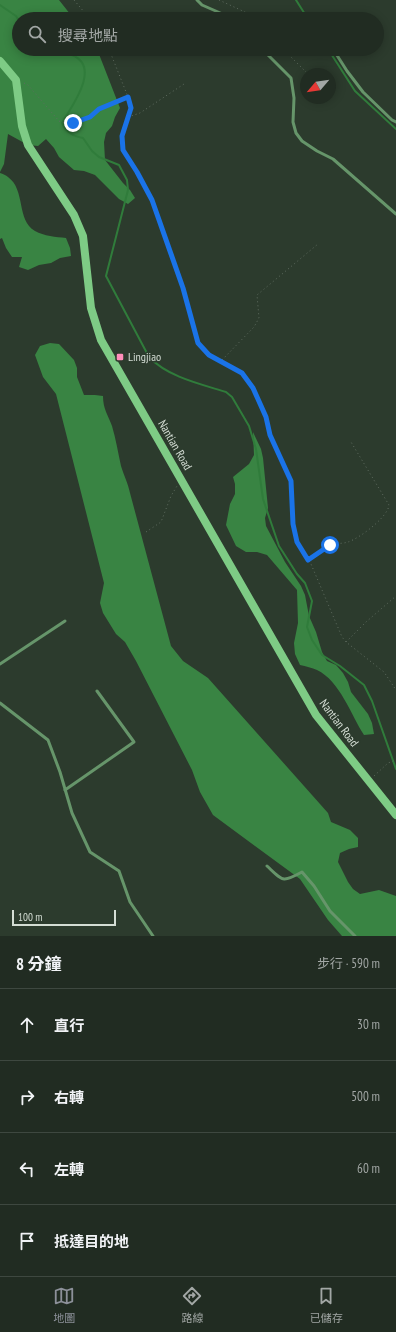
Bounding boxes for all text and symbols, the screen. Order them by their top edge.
search box [12,12,384,56]
icon: search [26,23,48,45]
text: 搜尋地點 [58,26,118,45]
north arrow [300,68,336,104]
route end [64,114,82,132]
place label: Lingjiao [128,349,161,364]
marker: Lingjiao [115,352,125,362]
street label: Nantian Road [155,417,196,473]
route start [321,536,339,554]
street label: Nantian Road [317,696,362,749]
scale bar [12,908,116,927]
text: 100 m [18,910,42,924]
text: 8 分鐘 [16,953,62,975]
text: 步行 · 590 m [317,955,380,972]
icon: ahead [16,1014,38,1036]
text: 直行 [54,1016,84,1035]
text: 30 m [357,1016,380,1033]
icon: right [16,1086,38,1108]
text: 右轉 [54,1088,84,1107]
text: 500 m [351,1088,380,1105]
icon: left [16,1158,38,1180]
text: 左轉 [54,1160,84,1179]
text: 60 m [357,1160,380,1177]
icon: arrive [16,1230,38,1252]
text: 抵達目的地 [54,1232,129,1251]
tab: 地圖 [53,1285,75,1325]
tab: 路線 [181,1285,203,1325]
tab: 已儲存 [310,1285,343,1325]

